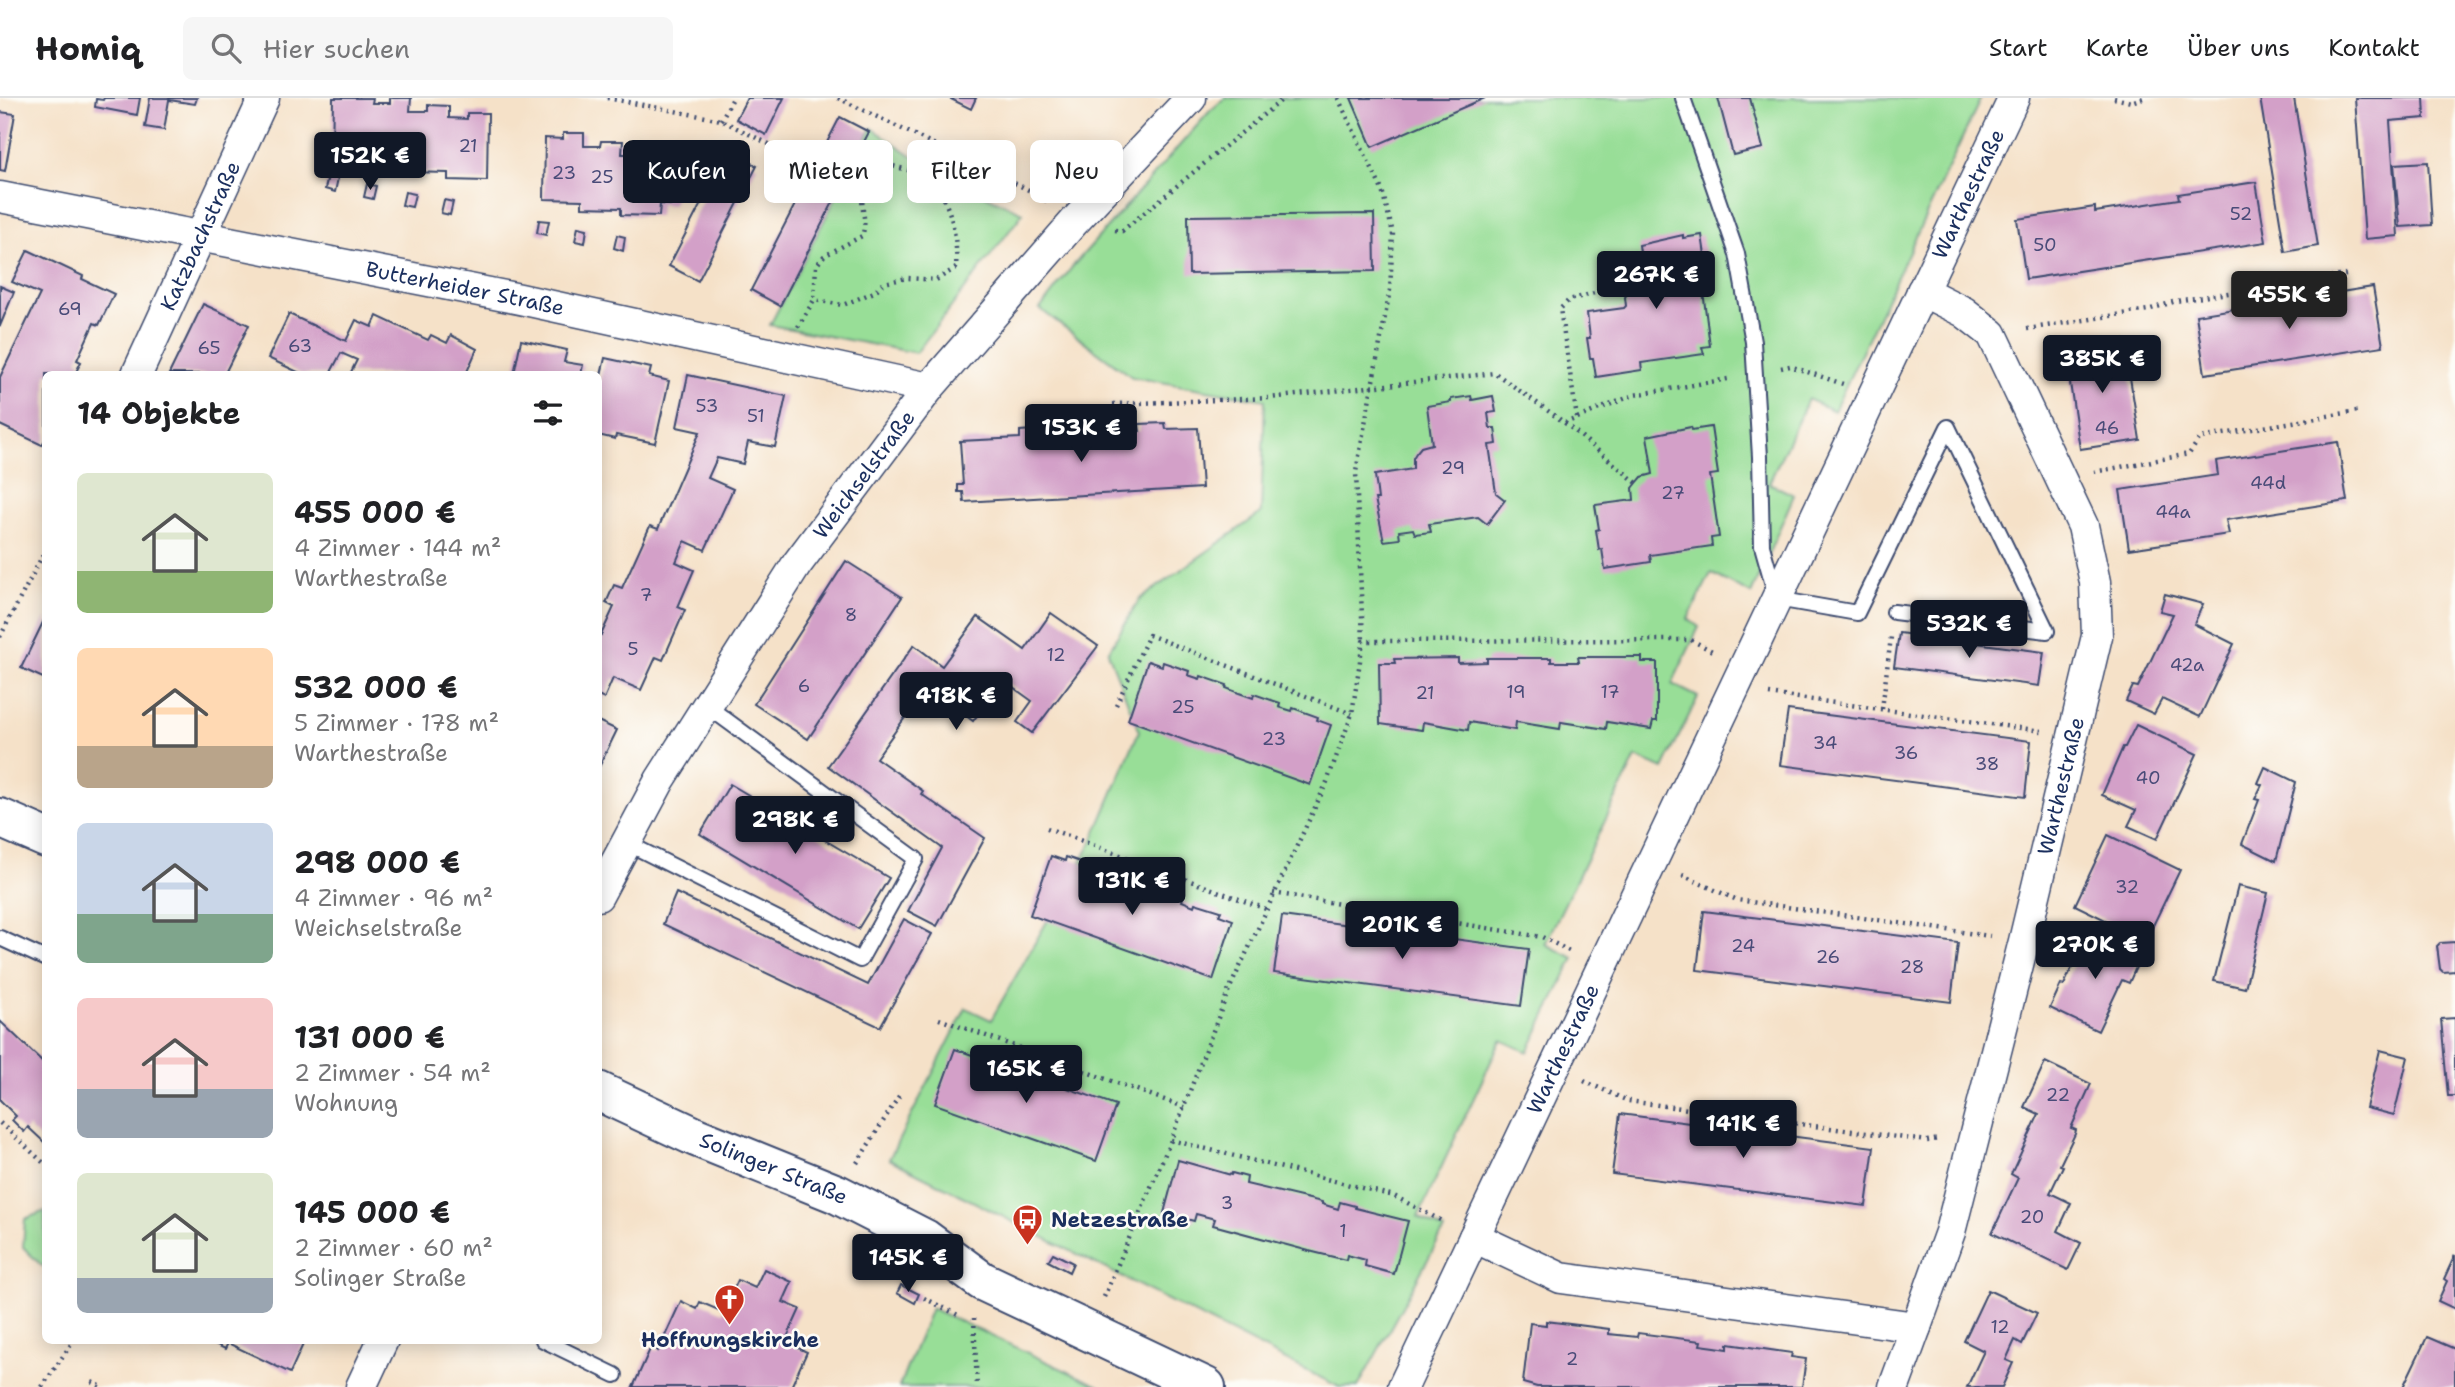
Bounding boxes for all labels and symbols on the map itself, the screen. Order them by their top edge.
street label: Warthestraße [1926,125,2011,264]
pin: 152K € [313,132,427,192]
house number: 21 [458,134,478,158]
street label: Katzbachstraße [154,157,247,315]
house number: 23 [552,161,576,185]
house number: 25 [590,165,614,189]
house number: 52 [2230,202,2252,226]
house number: 50 [2033,233,2057,257]
pin: 267K € [1599,252,1713,311]
street label: Butterheider Straße [363,255,567,322]
pin: 455K € [2232,272,2346,331]
house number: 69 [58,297,82,321]
house number: 63 [288,334,312,358]
house number: 65 [198,336,220,360]
pin: 385K € [2045,336,2159,395]
house number: 53 [696,394,718,418]
house number: 51 [747,404,765,428]
pin: 153K € [1024,404,1138,464]
street label: Weichselstraße [807,405,921,545]
house number: 46 [2095,416,2119,440]
house number: 29 [1441,456,1465,480]
house number: 44d [2250,471,2286,495]
house number: 27 [1661,481,1685,505]
house number: 44a [2155,500,2191,524]
house number: 7 [640,583,652,607]
pin: 532K € [1912,601,2026,660]
house number: 8 [845,603,857,627]
house number: 5 [627,637,639,661]
house number: 12 [1046,643,1066,667]
house number: 42a [2170,653,2204,677]
pin: 418K € [899,672,1013,732]
house number: 6 [798,674,810,698]
house number: 19 [1506,680,1526,704]
house number: 17 [1600,680,1620,704]
house number: 21 [1415,681,1435,705]
house number: 25 [1171,695,1195,719]
street label: Warthestraße [2031,714,2091,858]
house number: 23 [1262,727,1286,751]
house number: 34 [1813,731,1837,755]
house number: 36 [1894,741,1918,765]
house number: 38 [1975,752,1999,776]
house number: 40 [2135,766,2161,790]
pin: 298K € [738,796,852,856]
pin: 131K € [1075,858,1189,917]
house number: 32 [2115,875,2139,899]
pin: 201K € [1345,902,1459,961]
pin: 270K € [2038,922,2152,981]
house number: 24 [1731,934,1755,958]
house number: 26 [1816,945,1840,969]
house number: 28 [1900,955,1924,979]
street label: Warthestraße [1520,979,1606,1119]
pin: 165K € [969,1046,1083,1105]
house number: 22 [2046,1083,2070,1107]
pin: 141K € [1686,1100,1800,1160]
street label: Solinger Straße [695,1126,853,1211]
house number: 3 [1221,1191,1233,1215]
bus stop icon: Netzestraße [1011,1203,1045,1247]
house number: 20 [2020,1205,2044,1229]
place label: Netzestraße [1051,1206,1189,1234]
house number: 1 [1339,1219,1347,1243]
pin: 145K € [851,1234,965,1294]
church icon: Hoffnungskirche [713,1283,747,1327]
house number: 12 [1990,1315,2010,1339]
place label: Hoffnungskirche [641,1326,819,1354]
house number: 2 [1566,1347,1578,1371]

